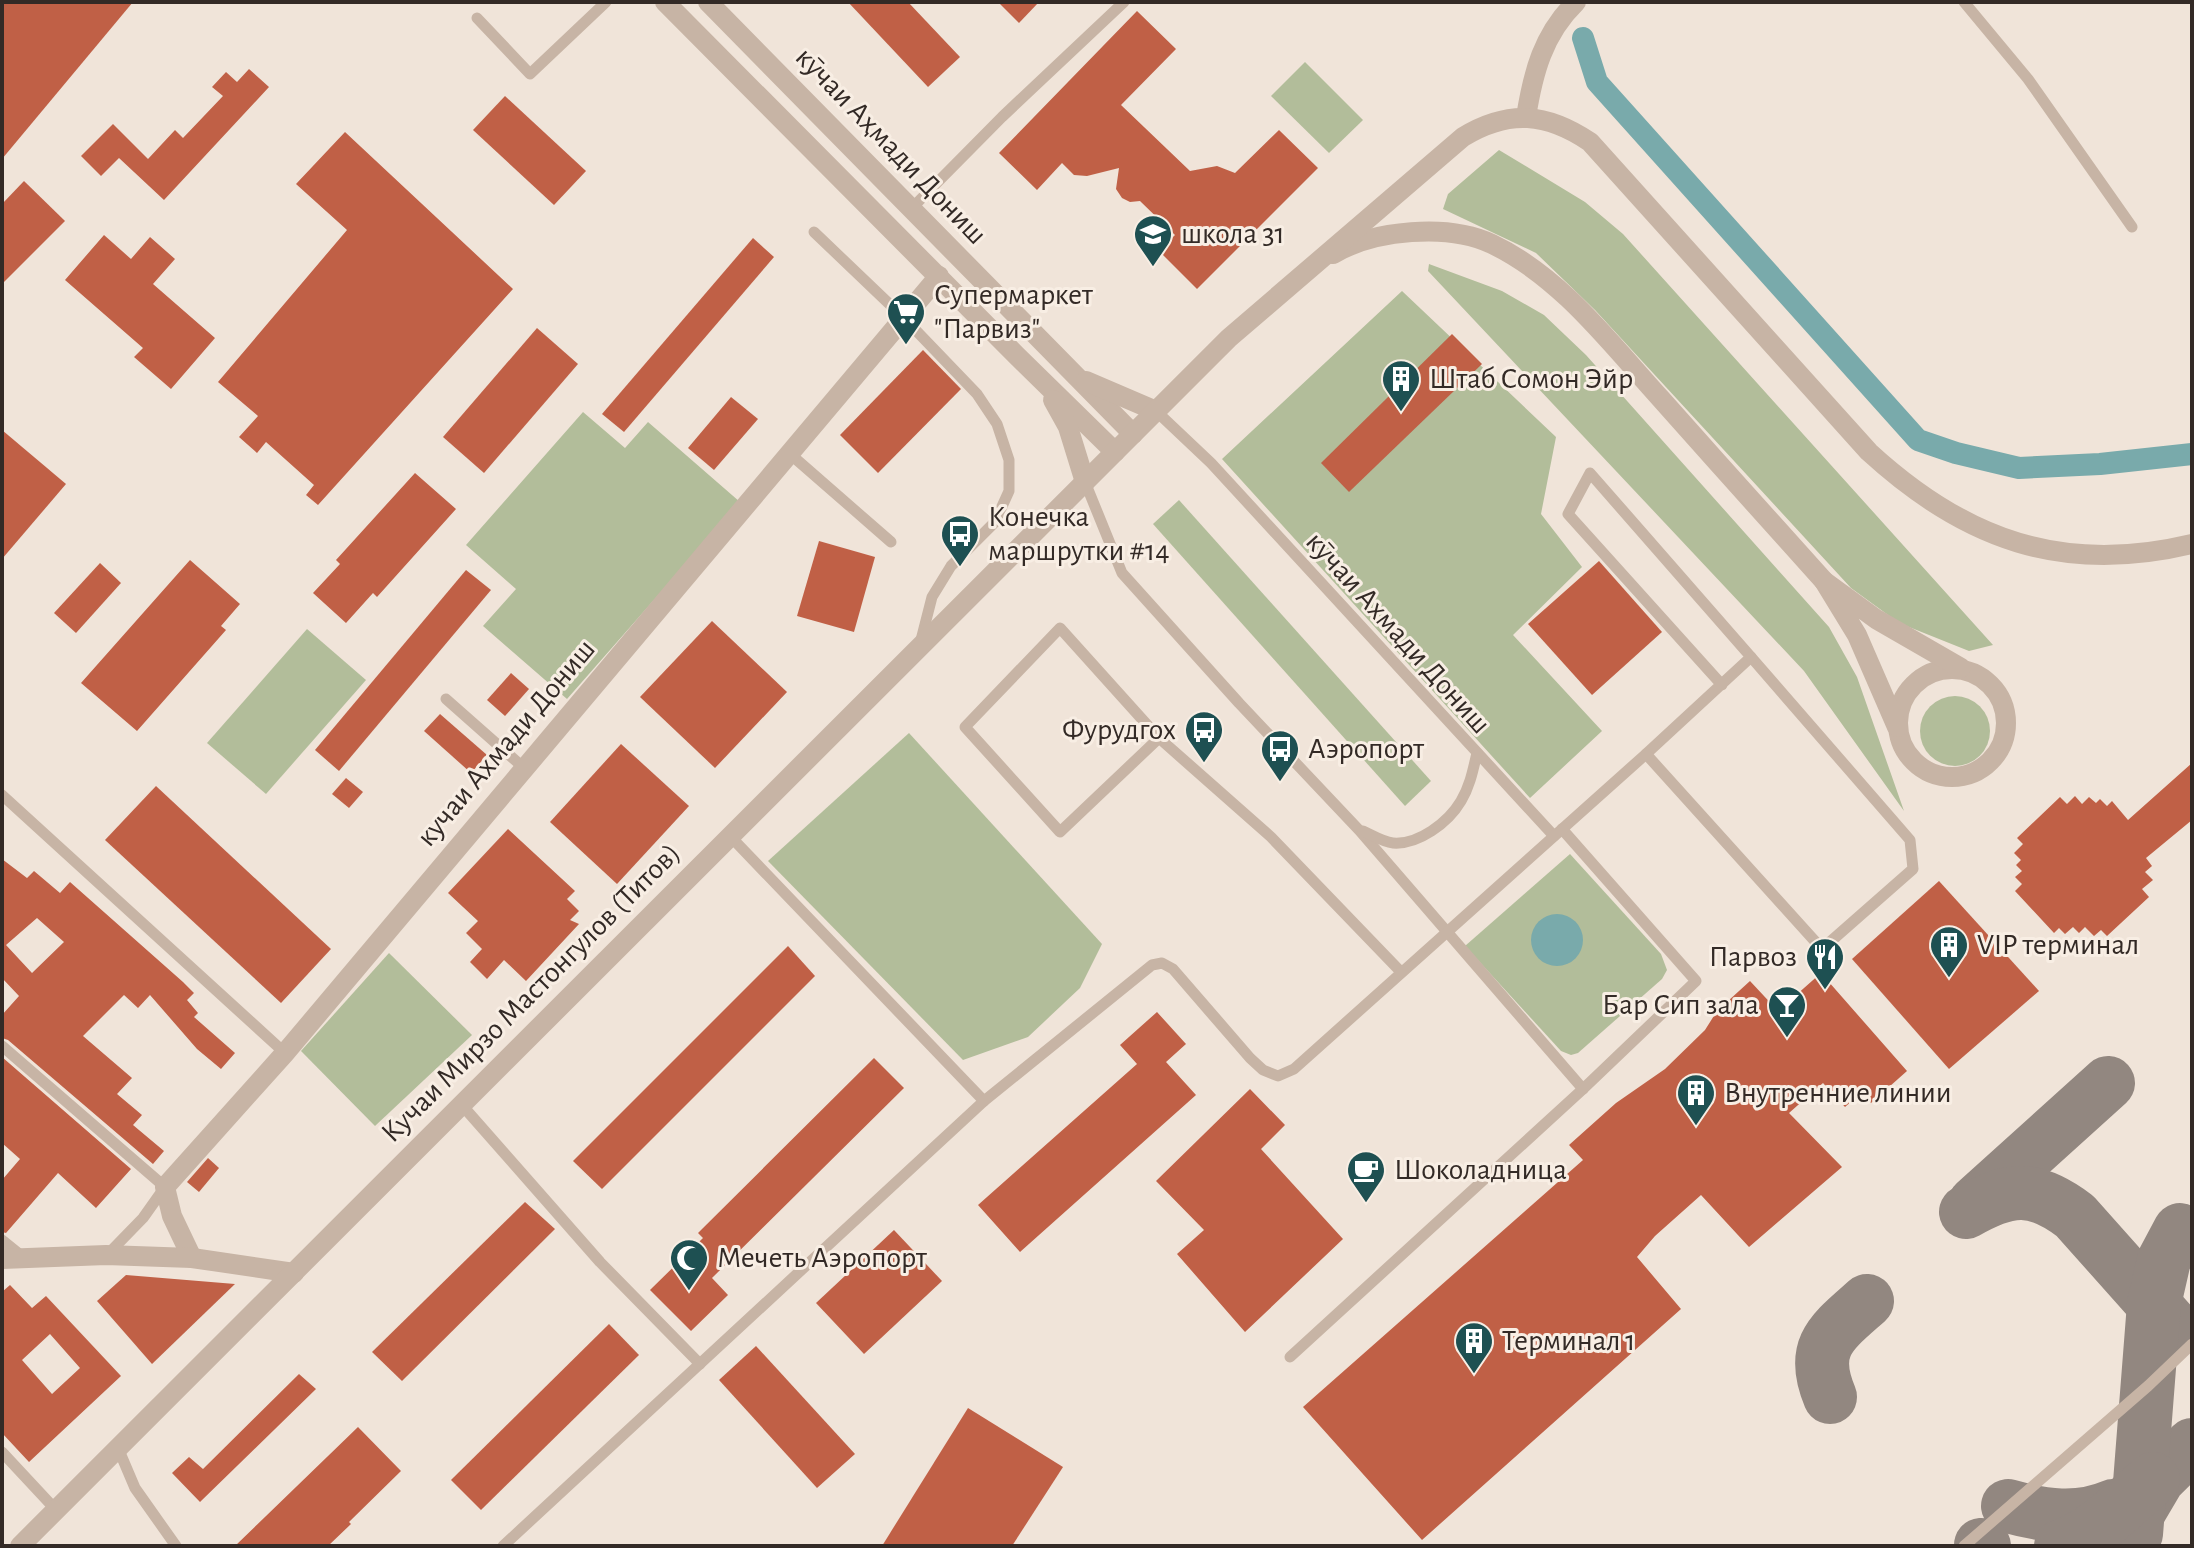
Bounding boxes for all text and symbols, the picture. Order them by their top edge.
street label: кӯчаи Аҳмади Дониш [790,42,992,250]
school or university icon: школа 31 [1132,213,1174,268]
place label: школа 31 [1181,219,1285,249]
place label: Супермаркет "Парвиз" [934,280,1093,344]
supermarket icon: Супермаркет "Парвиз" [885,291,927,346]
building icon: Штаб Сомон Эйр [1380,358,1422,413]
place label: Штаб Сомон Эйр [1429,364,1633,394]
place label: Конечка маршрутки #14 [988,502,1170,566]
bus stop icon: Конечка маршрутки #14 [939,513,981,568]
street label: кӯчаи Ахмади Дониш [1300,526,1496,740]
street label: кучаи Ахмади Дониш [411,634,601,852]
bus stop icon: Фурудгох [1183,709,1225,764]
place label: Фурудгох [1062,715,1176,745]
bus stop icon: Аэропорт [1259,728,1301,783]
place label: Аэропорт [1308,734,1424,764]
street label: Кучаи Мирзо Мастонгулов (Титов) [376,838,686,1148]
building icon: VIP терминал [1928,924,1970,979]
place label: VIP терминал [1977,930,2139,960]
restaurant icon: Парвоз [1804,936,1846,991]
place label: Парвоз [1709,942,1797,972]
bar icon: Бар Сип зала [1766,984,1808,1039]
place label: Бар Сип зала [1602,990,1759,1020]
building icon: Внутренние линии [1675,1072,1717,1127]
place label: Внутренние линии [1724,1078,1952,1108]
cafe icon: Шоколадница [1345,1149,1387,1204]
place label: Шоколадница [1394,1155,1567,1185]
mosque icon: Мечеть Аэропорт [668,1237,710,1292]
place label: Мечеть Аэропорт [717,1243,927,1273]
building icon: Терминал 1 [1453,1320,1495,1375]
place label: Терминал 1 [1502,1326,1636,1356]

